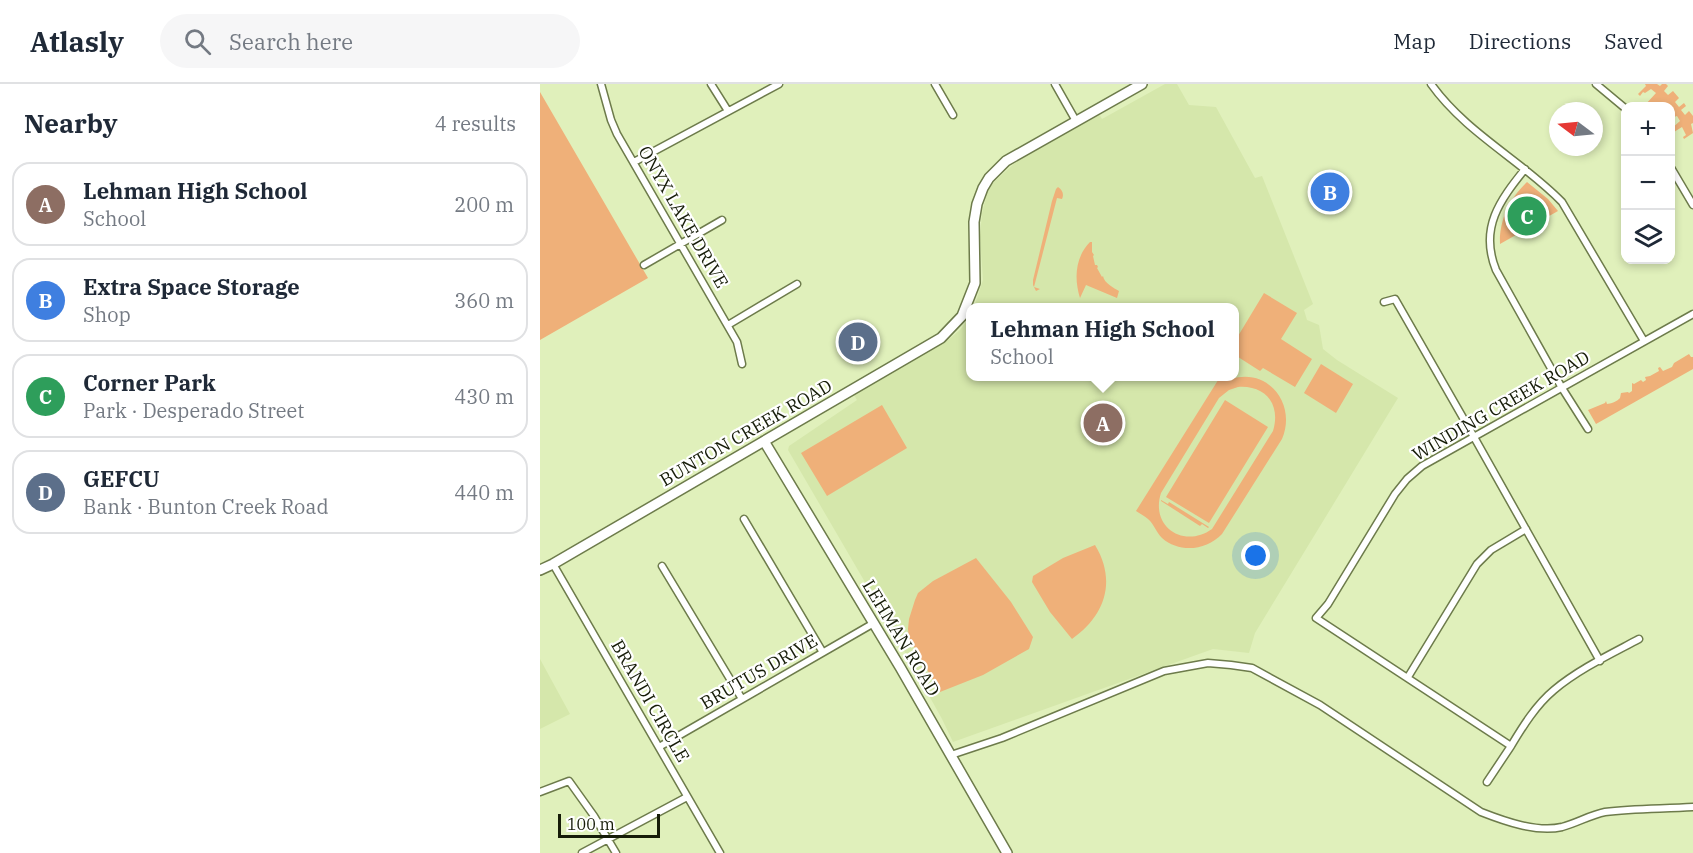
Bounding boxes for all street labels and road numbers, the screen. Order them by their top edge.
street label: ONYX LAKE DRIVE [633,141,734,292]
street label: WINDING CREEK ROAD [1408,345,1594,466]
street label: BUNTON CREEK ROAD [656,374,836,491]
street label: LEHMAN ROAD [858,575,945,700]
street label: BRUTUS DRIVE [696,629,821,714]
street label: BRANDI CIRCLE [606,635,695,766]

